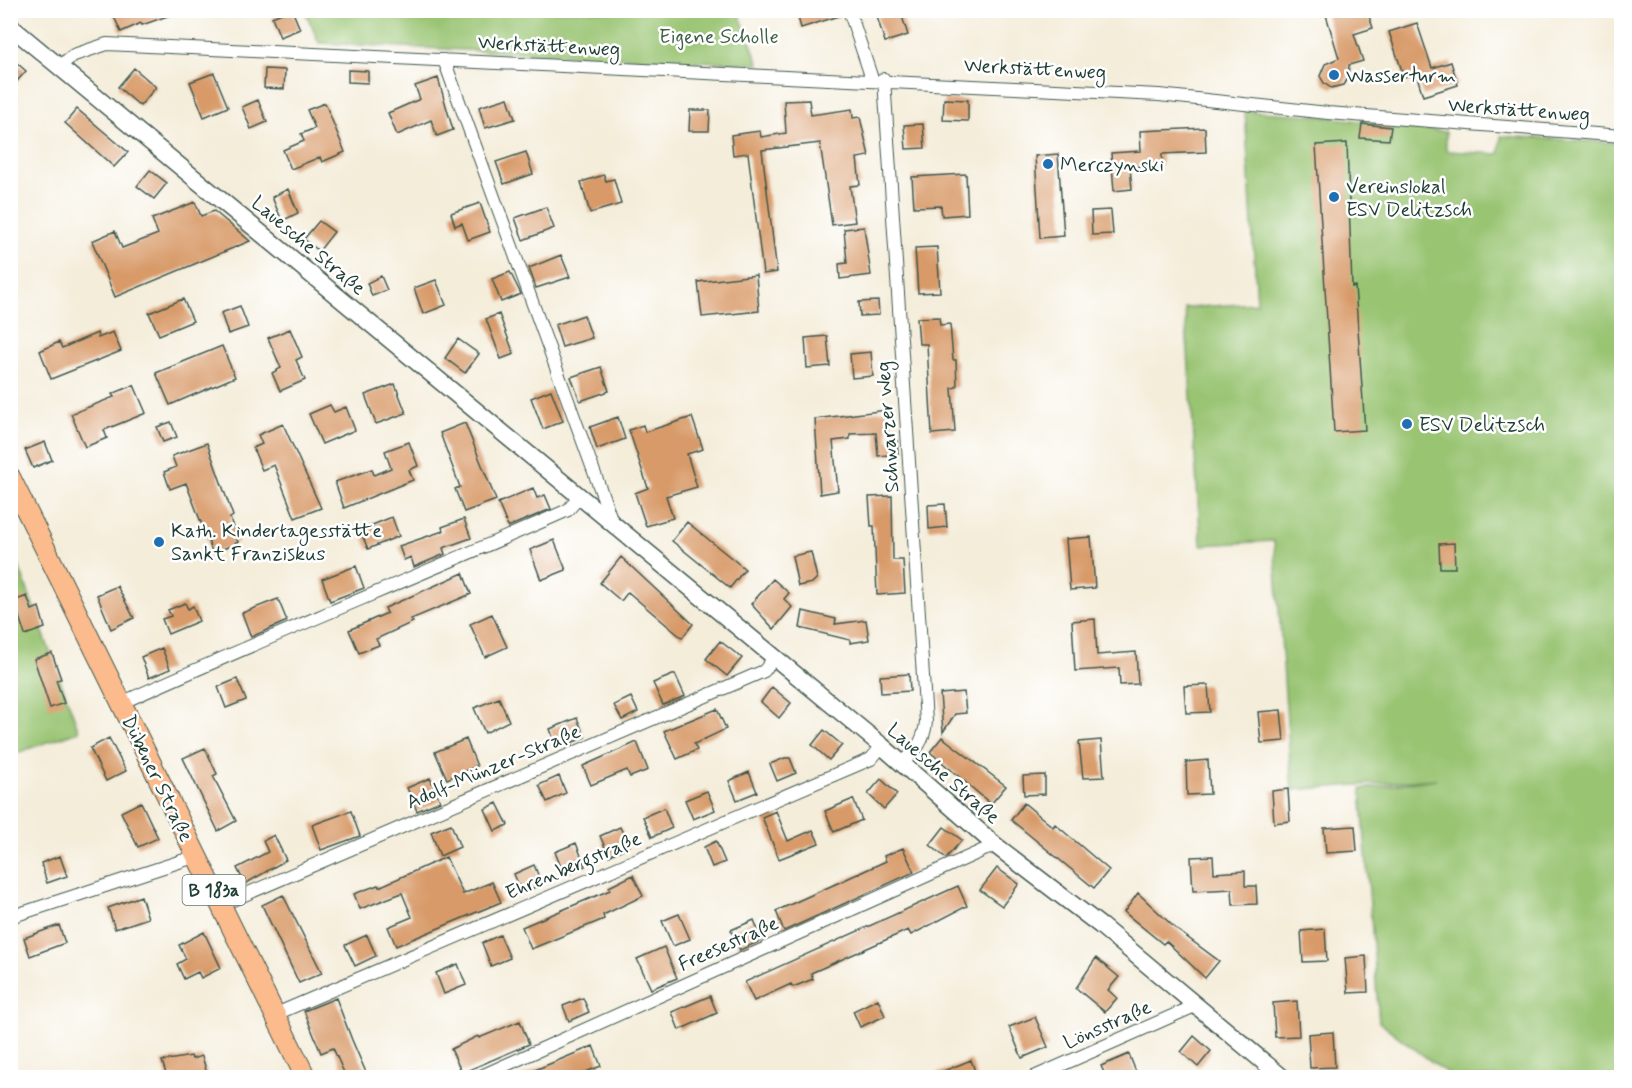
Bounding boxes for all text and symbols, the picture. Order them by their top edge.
park label: Eigene Scholle [659,24,779,51]
street label: Werkstättenweg [477,29,621,65]
street label: Werkstättenweg [963,52,1107,88]
place label: Wasserturm [1346,63,1456,90]
marker: Wasserturm [1327,68,1341,82]
street label: Werkstättenweg [1447,92,1591,130]
place label: Merczynski [1060,152,1164,179]
marker: Merczynski [1041,157,1055,171]
place label: Vereinslokal ESV Delitzsch [1346,174,1472,224]
street label: Lauesche Straße [245,190,371,302]
marker: Vereinslokal ESV Delitzsch [1327,190,1341,204]
street label: Schwarzer Weg [870,360,908,494]
place label: ESV Delitzsch [1419,412,1545,439]
marker: ESV Delitzsch [1400,417,1414,431]
place label: Kath. Kindertagesstätte Sankt Franziskus [171,518,382,568]
marker: Kath. Kindertagesstätte Sankt Franziskus [152,535,166,549]
street label: Dübener Straße [114,711,199,847]
street label: Lauesche Straße [881,717,1005,831]
street label: Adolf-Münzer-Straße [402,718,585,816]
street label: Ehrenbergstraße [502,826,647,909]
road number: B 183a [182,875,246,905]
street label: Freesestraße [674,910,783,978]
street label: Lönsstraße [1060,994,1156,1057]

